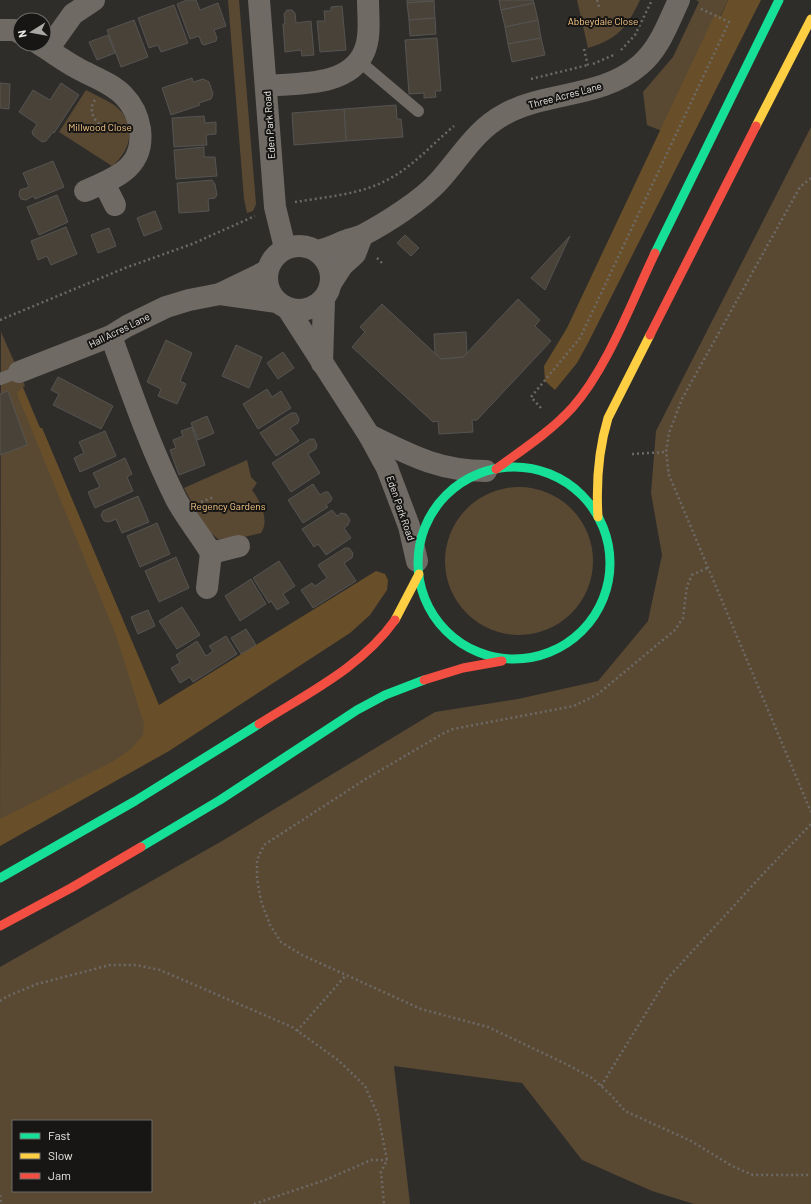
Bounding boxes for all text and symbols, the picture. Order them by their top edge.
north arrow [12,12,52,52]
park label: Abbeydale Close [568,15,638,27]
text: N [15,29,29,39]
street label: Three Acres Lane [527,79,603,111]
street label: Eden Park Road [261,91,277,159]
park label: Millwood Close [68,121,132,133]
street label: Hall Acres Lane [86,310,152,350]
street label: Eden Park Road [384,474,418,542]
park label: Regency Gardens [191,500,266,512]
legend [12,1120,152,1192]
text: Fast [48,1128,71,1142]
text: Slow [48,1148,73,1162]
text: Jam [48,1168,71,1182]

